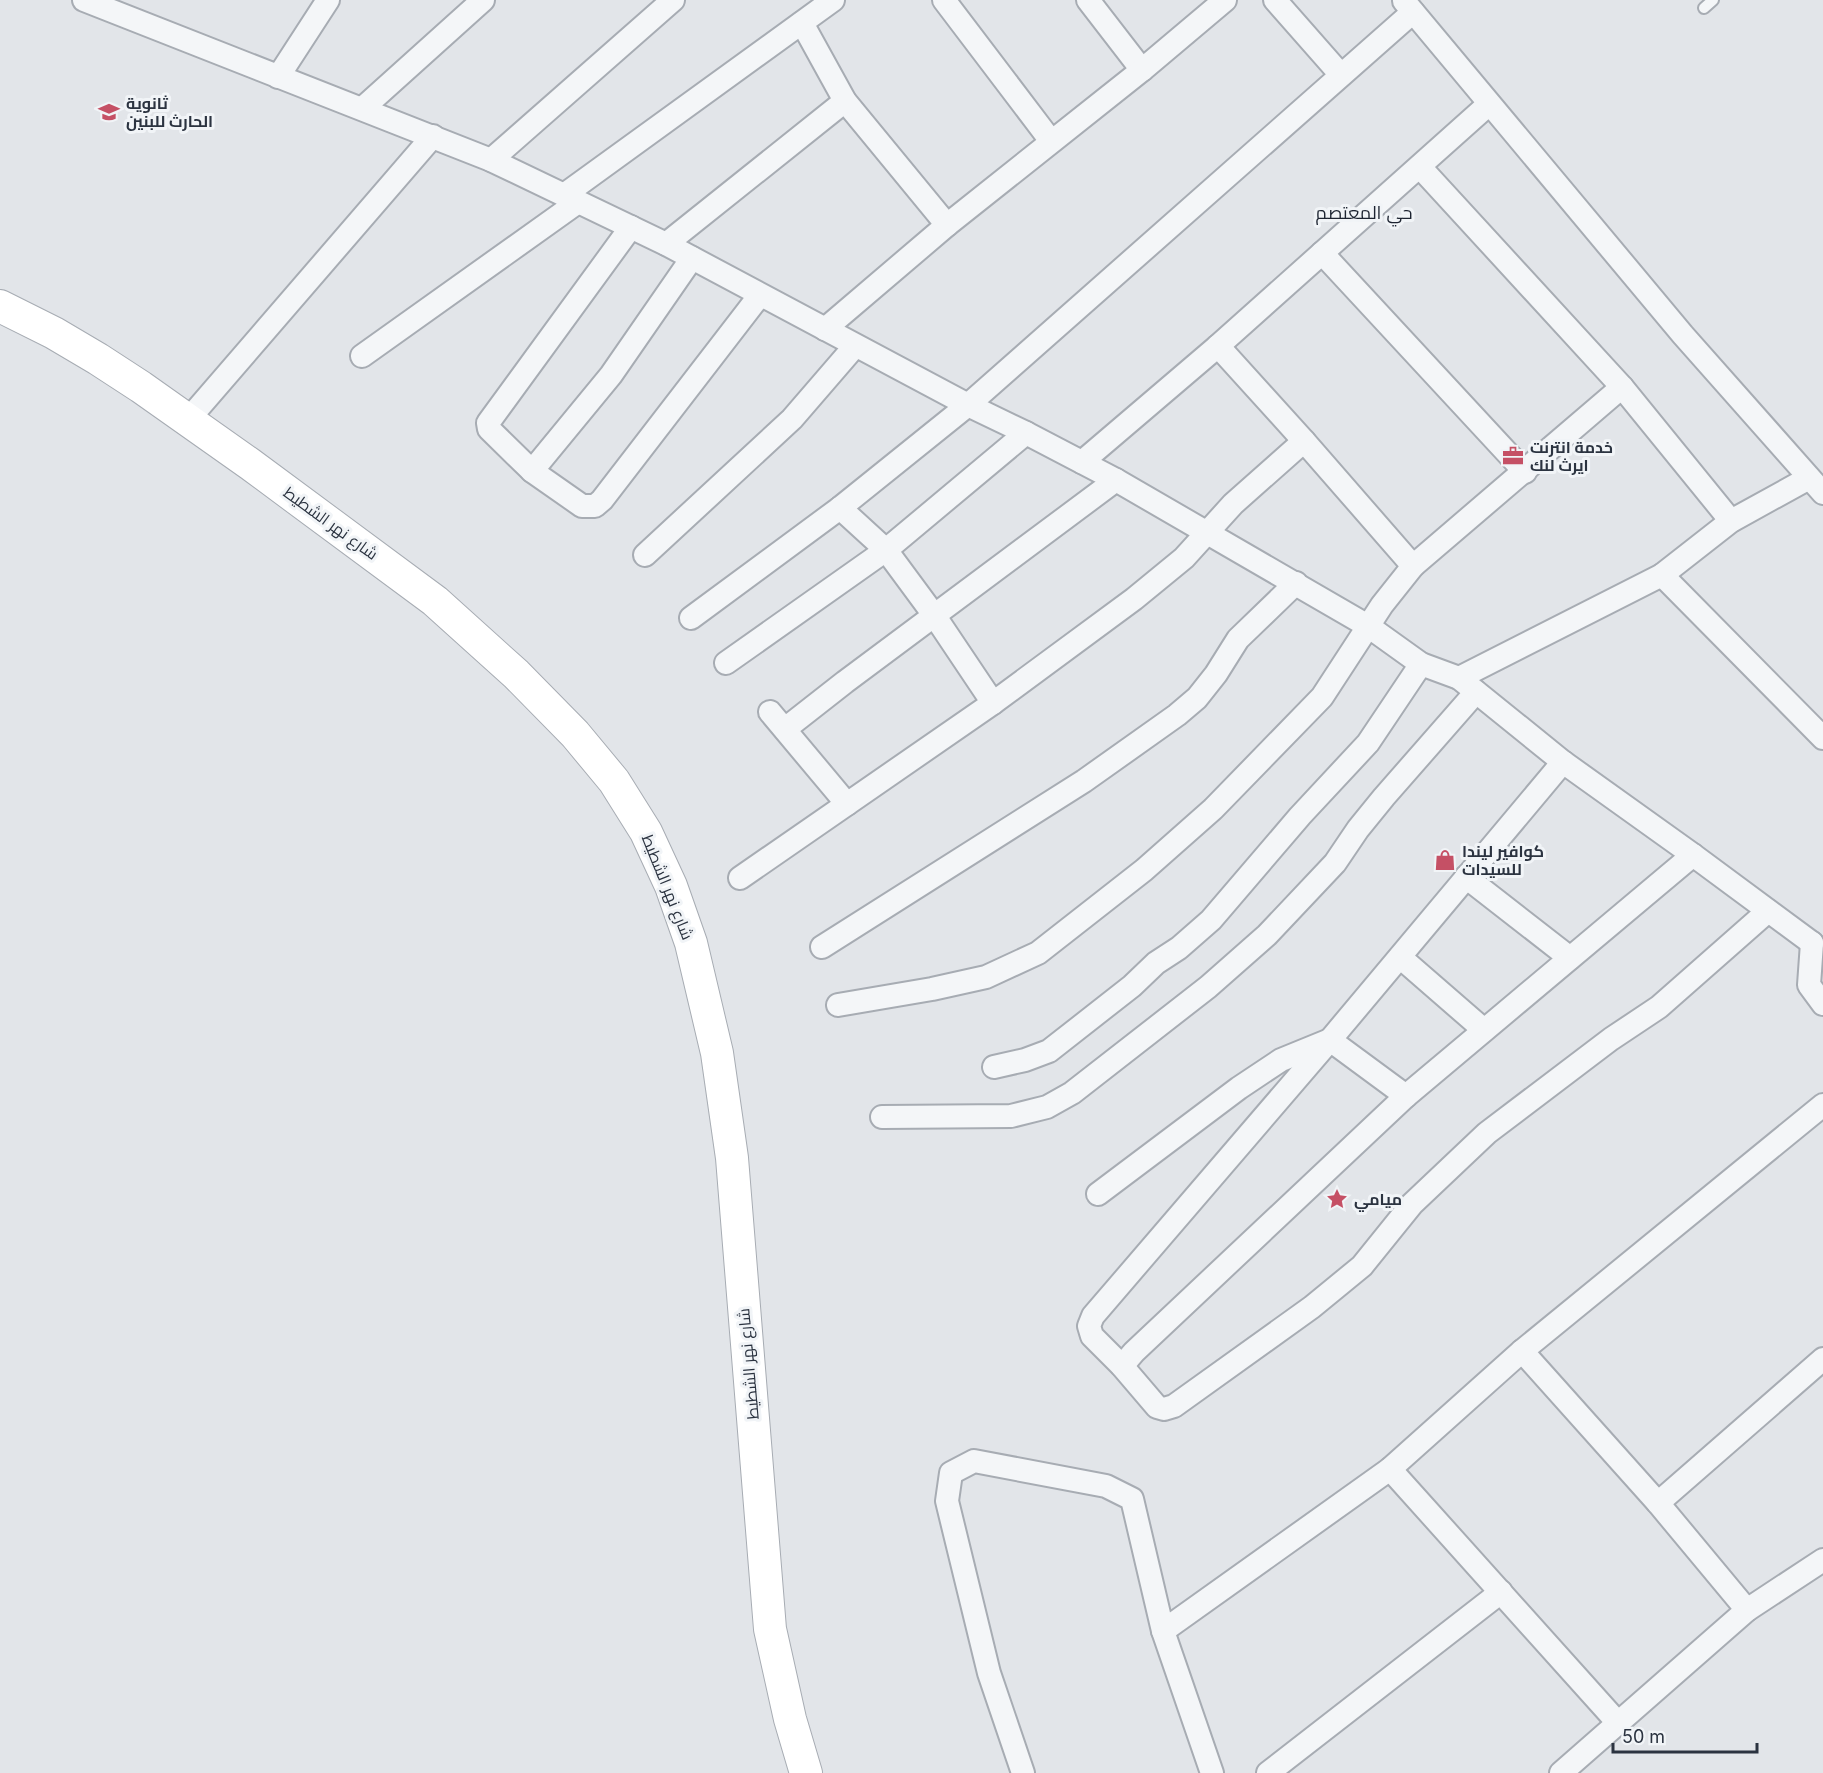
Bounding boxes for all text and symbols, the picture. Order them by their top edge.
place label: ثانوية الحارث للبنين [126,93,213,131]
school or university icon: ثانوية الحارث للبنين [97,100,121,124]
district label: حي المعتصم [1316,202,1412,227]
place label: خدمة انترنت ايرث لنك [1530,437,1613,475]
office icon: خدمة انترنت ايرث لنك [1501,444,1525,468]
street label: شارع نهر الشطيط [279,482,382,565]
street label: شارع نهر الشطيط [636,832,698,943]
place label: كوافير ليندا للسيدات [1462,841,1544,879]
shop icon: كوافير ليندا للسيدات [1433,848,1457,872]
place icon: ميامي [1325,1187,1349,1211]
place label: ميامي [1354,1189,1402,1212]
street label: شارع نهر الشطيط [733,1307,765,1420]
scale bar [1613,1716,1757,1754]
text: 50 m [1622,1726,1665,1747]

